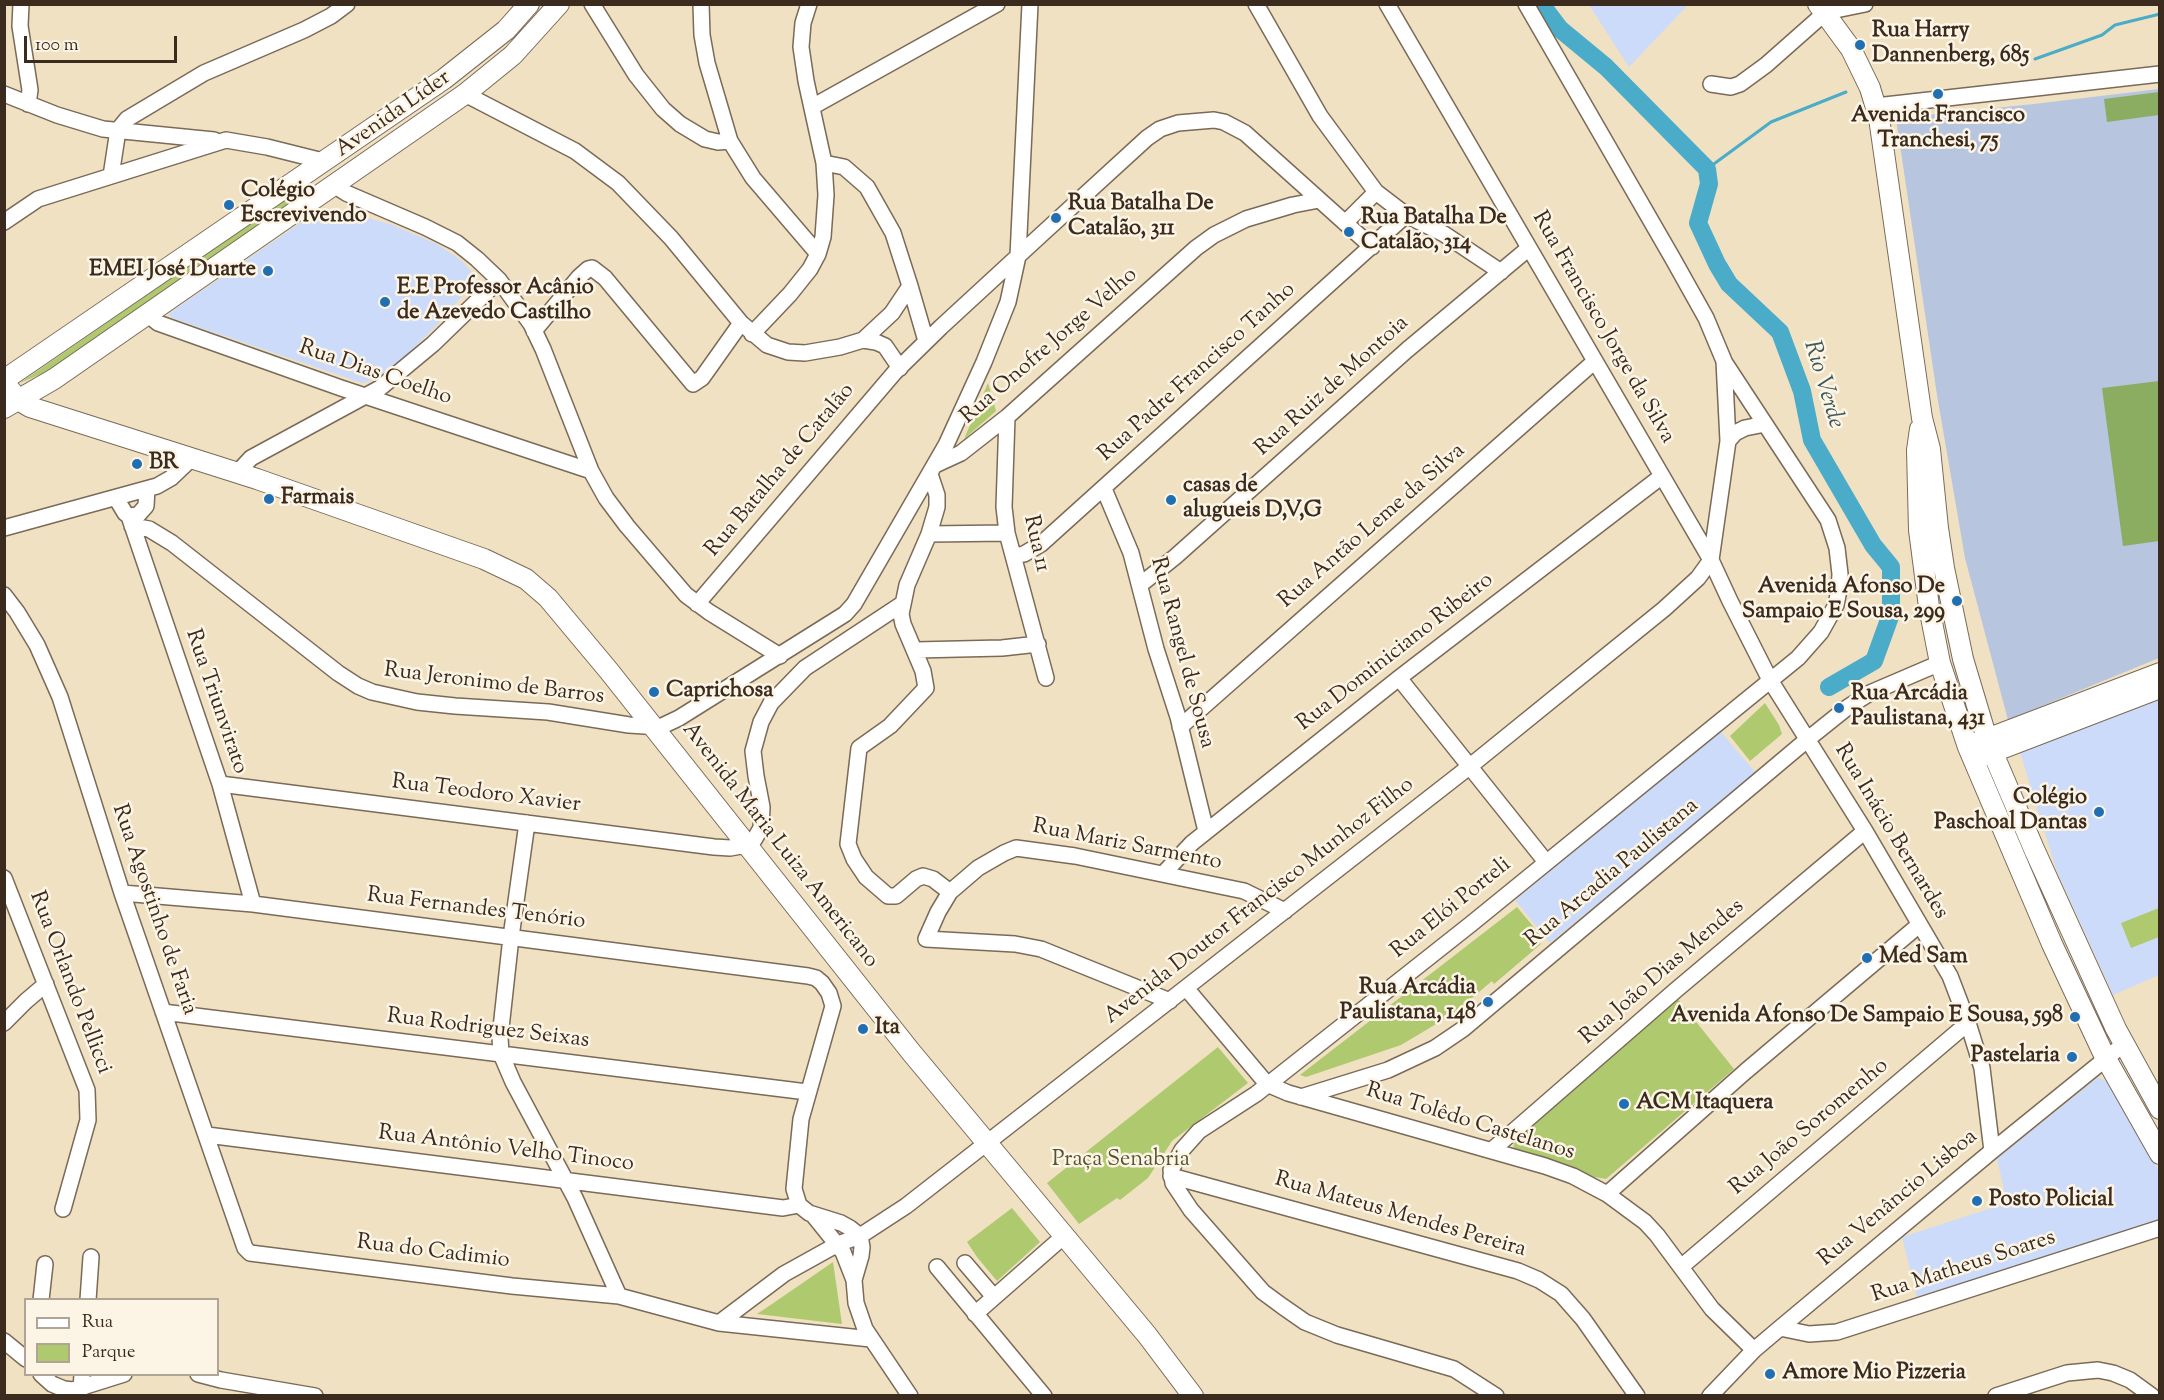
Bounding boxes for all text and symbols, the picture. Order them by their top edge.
place label: Rua Harry Dannenberg, 685 [1872,19,2029,70]
scale bar [27,24,180,62]
text: 100 m [35,33,79,59]
marker: Rua Harry Dannenberg, 685 [1853,38,1867,52]
street label: Avenida Líder [331,66,457,164]
marker: Avenida Francisco Tranchesi, 75 [1931,87,1945,101]
place label: Avenida Francisco Tranchesi, 75 [1851,104,2025,156]
place label: Colégio Escrevivendo [241,179,367,230]
place label: Rua Batalha De Catalão, 311 [1068,192,1214,243]
marker: Colégio Escrevivendo [222,198,236,212]
place label: Rua Batalha De Catalão, 314 [1361,206,1507,258]
street label: Rua Francisco Jorge da Silva [1525,207,1679,449]
marker: Rua Batalha De Catalão, 311 [1049,211,1063,225]
marker: Rua Batalha De Catalão, 314 [1342,225,1356,239]
place label: EMEI José Duarte [89,258,256,284]
street label: Rua Onofre Jorge Velho [956,263,1144,431]
marker: EMEI José Duarte [261,264,275,278]
place label: E.E Professor Acânio de Azevedo Castilho [397,276,594,328]
street label: Rua Padre Francisco Tanho [1094,278,1302,468]
marker: E.E Professor Acânio de Azevedo Castilho [378,295,392,309]
street label: Rua Ruiz de Montoia [1251,311,1415,463]
street label: Rua Dias Coelho [295,335,455,413]
water label: Rio Verde [1795,338,1849,432]
street label: Rua Batalha de Catalão [701,379,861,563]
street label: Rua Antão Leme da Silva [1275,439,1471,615]
place label: BR [149,451,179,477]
marker: BR [130,457,144,471]
place label: casas de alugueis D,V,G [1183,474,1322,526]
place label: Farmais [281,486,354,512]
marker: Farmais [262,492,276,506]
marker: casas de alugueis D,V,G [1164,493,1178,507]
street label: Rua 11 [1016,513,1054,575]
street label: Rua Rangel de Sousa [1143,555,1219,751]
street label: Rua Dominiciano Ribeiro [1292,568,1500,738]
place label: Avenida Afonso De Sampaio E Sousa, 299 [1742,575,1945,626]
marker: Avenida Afonso De Sampaio E Sousa, 299 [1950,594,1964,608]
street label: Rua Triunvirato [178,626,252,778]
street label: Rua Jeronimo de Barros [382,658,606,712]
place label: Caprichosa [666,679,773,705]
place label: Rua Arcádia Paulistana, 431 [1851,682,1985,734]
marker: Caprichosa [647,685,661,699]
marker: Rua Arcádia Paulistana, 431 [1832,701,1846,715]
street label: Avenida Maria Luiza Americano [675,718,883,974]
street label: Rua Inácio Bernardes [1827,739,1953,925]
street label: Rua Teodoro Xavier [390,770,582,820]
street label: Avenida Doutor Francisco Munhoz Filho [1100,773,1420,1031]
place label: Colégio Paschoal Dantas [1934,786,2087,837]
street label: Rua Arcadia Paulistana [1521,794,1705,954]
street label: Rua Agostinho de Faria [105,801,201,1019]
marker: Colégio Paschoal Dantas [2092,805,2106,819]
street label: Rua Mariz Sarmento [1030,815,1224,877]
street label: Rua Elói Porteli [1387,853,1517,965]
street label: Rua Fernandes Tenório [365,884,587,936]
street label: Rua Orlando Pellicci [22,888,116,1078]
street label: Rua João Dias Mendes [1576,895,1750,1051]
place label: Med Sam [1879,945,1968,971]
marker: Med Sam [1860,951,1874,965]
place label: Rua Arcádia Paulistana, 148 [1340,976,1476,1028]
marker: Rua Arcádia Paulistana, 148 [1481,995,1495,1009]
street label: Rua Rodriguez Seixas [385,1004,591,1056]
place label: Avenida Afonso De Sampaio E Sousa, 598 [1671,1004,2063,1030]
marker: Avenida Afonso De Sampaio E Sousa, 598 [2068,1010,2082,1024]
place label: Ita [875,1016,900,1042]
marker: Ita [856,1022,870,1036]
place label: Pastelaria [1971,1044,2060,1070]
marker: Pastelaria [2065,1050,2079,1064]
street label: Rua João Soromenho [1725,1054,1895,1202]
street label: Rua Tolêdo Castelanos [1362,1079,1578,1167]
place label: ACM Itaquera [1636,1091,1773,1117]
marker: ACM Itaquera [1617,1097,1631,1111]
street label: Rua Antônio Velho Tinoco [377,1121,635,1179]
street label: Rua Venâncio Lisboa [1814,1125,1984,1273]
park label: Praça Senabria [1052,1148,1190,1174]
street label: Rua Mateus Mendes Pereira [1271,1167,1529,1265]
place label: Posto Policial [1989,1188,2114,1214]
marker: Posto Policial [1970,1194,1984,1208]
street label: Rua Matheus Soares [1869,1226,2059,1310]
street label: Rua do Cadimio [355,1231,511,1275]
legend [24,1298,219,1376]
text: Rua [82,1310,113,1336]
text: Parque [82,1340,135,1366]
place label: Amore Mio Pizzeria [1782,1361,1966,1387]
marker: Amore Mio Pizzeria [1763,1367,1777,1381]

